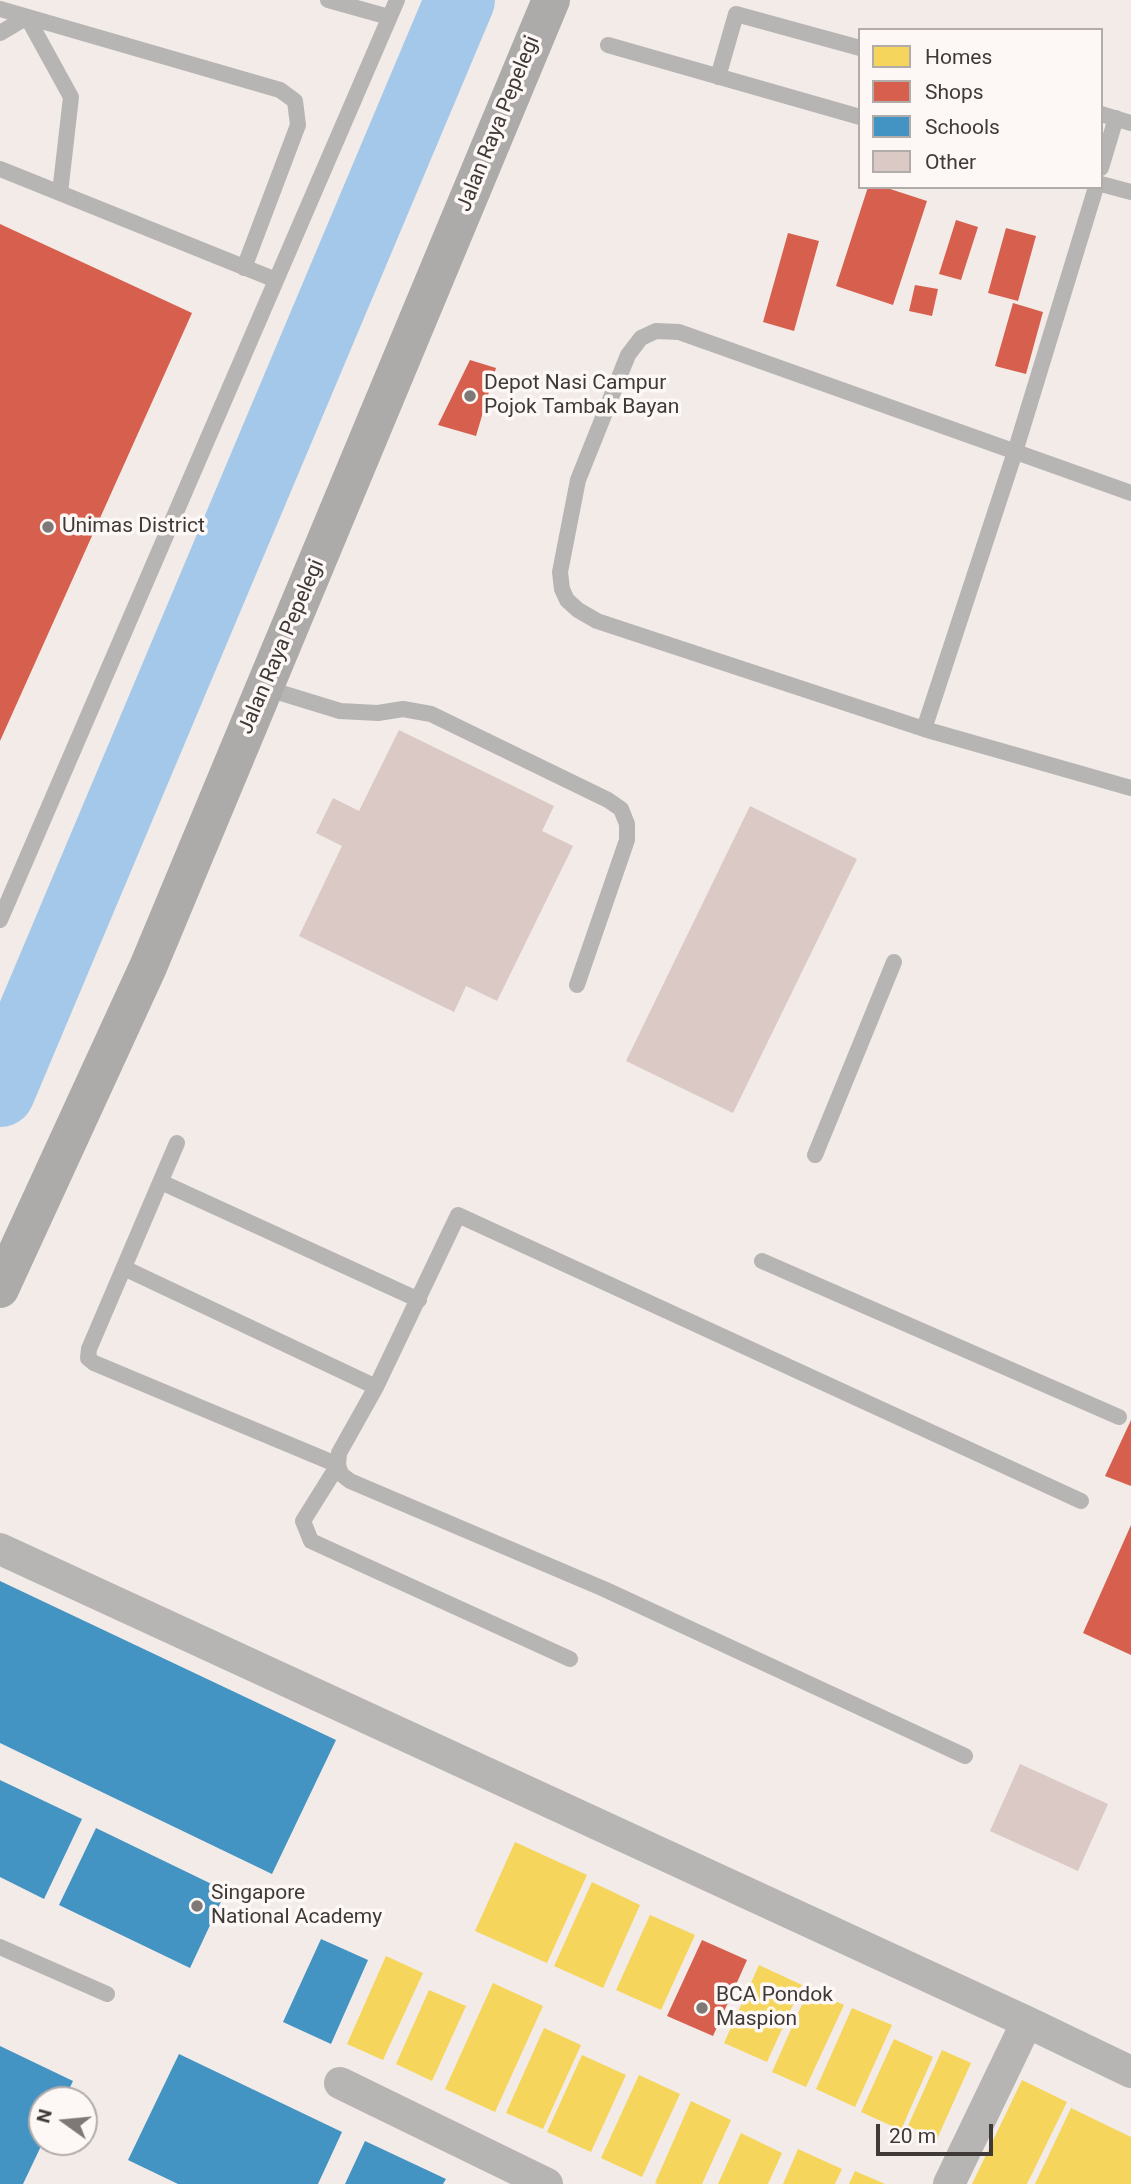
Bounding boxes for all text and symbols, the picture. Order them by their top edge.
legend [858,28,1103,189]
street label: Jalan Raya Pepelegi [452,32,546,216]
text: Homes [925,45,992,69]
text: Shops [925,80,984,104]
text: Schools [925,115,1000,139]
text: Other [925,150,976,174]
place label: Depot Nasi Campur Pojok Tambak Bayan [484,371,679,421]
marker: Depot Nasi Campur Pojok Tambak Bayan [462,388,478,404]
place label: Unimas District [62,514,205,540]
marker: Unimas District [40,519,56,535]
street label: Jalan Raya Pepelegi [234,556,330,738]
place label: Singapore National Academy [211,1881,382,1931]
marker: Singapore National Academy [189,1898,205,1914]
place label: BCA Pondok Maspion [716,1983,833,2033]
marker: BCA Pondok Maspion [694,2000,710,2016]
north arrow [28,2086,98,2156]
text: N [31,2107,57,2125]
scale bar [879,2110,996,2154]
text: 20 m [889,2124,936,2148]

